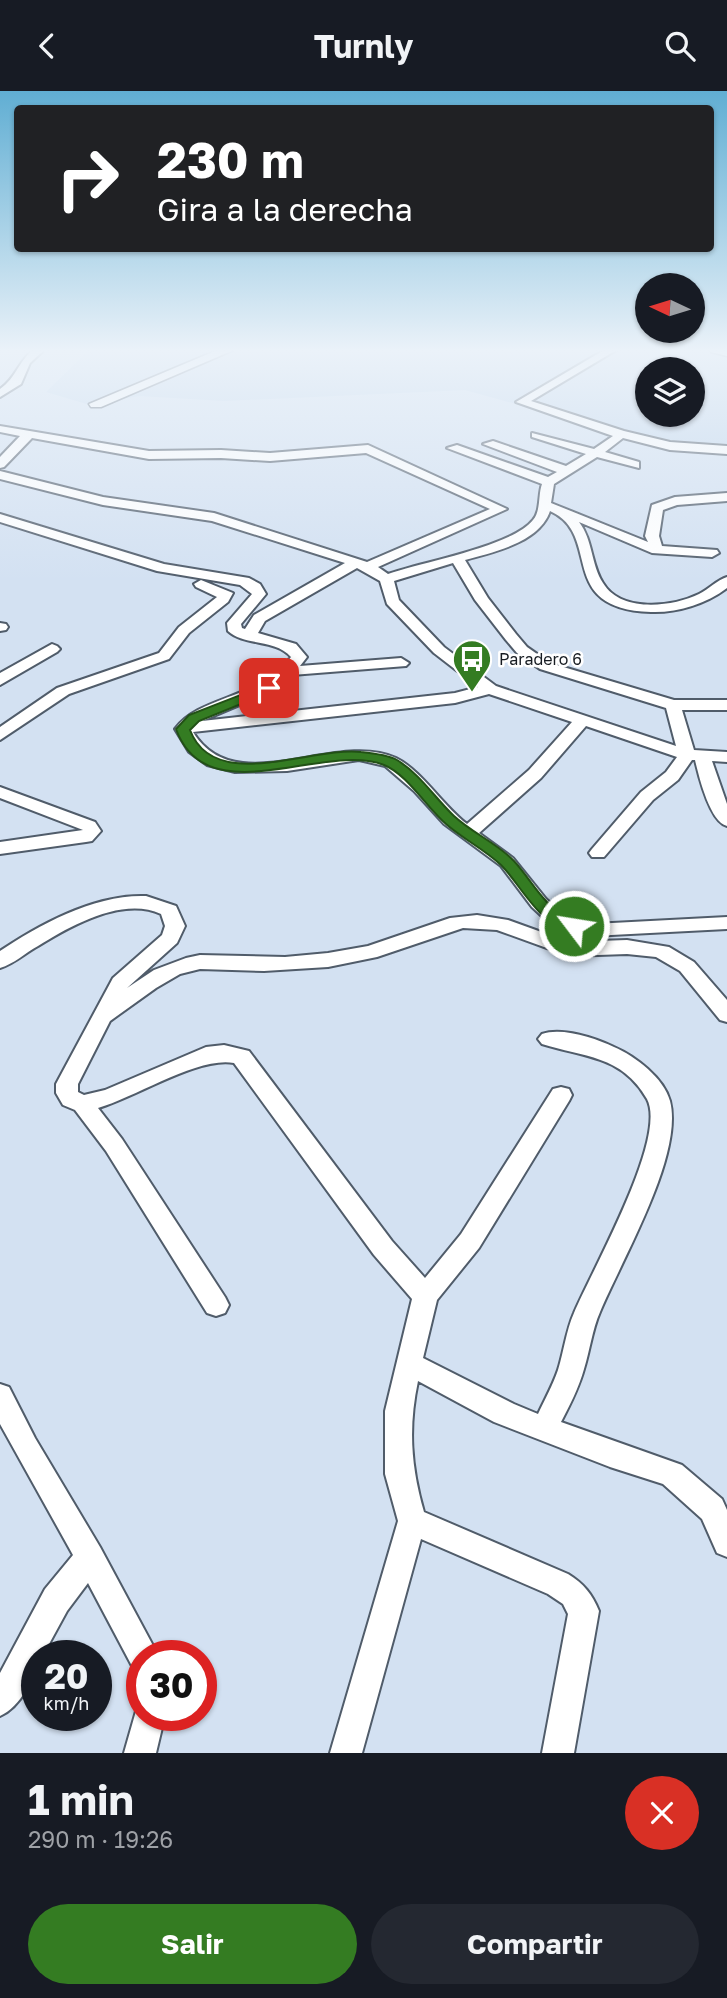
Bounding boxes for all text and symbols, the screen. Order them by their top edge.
icon: back [28,27,66,65]
text: Turnly [314,27,413,65]
icon: search [661,27,699,65]
text: 230 m [157,130,304,189]
icon: right [42,133,133,224]
text: Gira a la derecha [157,190,413,228]
north arrow [635,273,705,343]
map controls [635,273,705,427]
button: layers [635,357,705,427]
bus stop icon: Paradero 6 [451,638,493,693]
place label: Paradero 6 [499,649,582,669]
pin [239,658,299,718]
icon: arrive [250,669,288,707]
position arrow [537,889,611,963]
speed limit sign: 30 [126,1640,217,1731]
text: 20 [44,1655,89,1697]
text: km/h [44,1692,89,1714]
text: 1 min [28,1774,134,1824]
button: close [625,1776,699,1850]
text: 290 m · 19:26 [28,1825,173,1853]
button: Salir [28,1904,357,1984]
button: Compartir [371,1904,699,1984]

